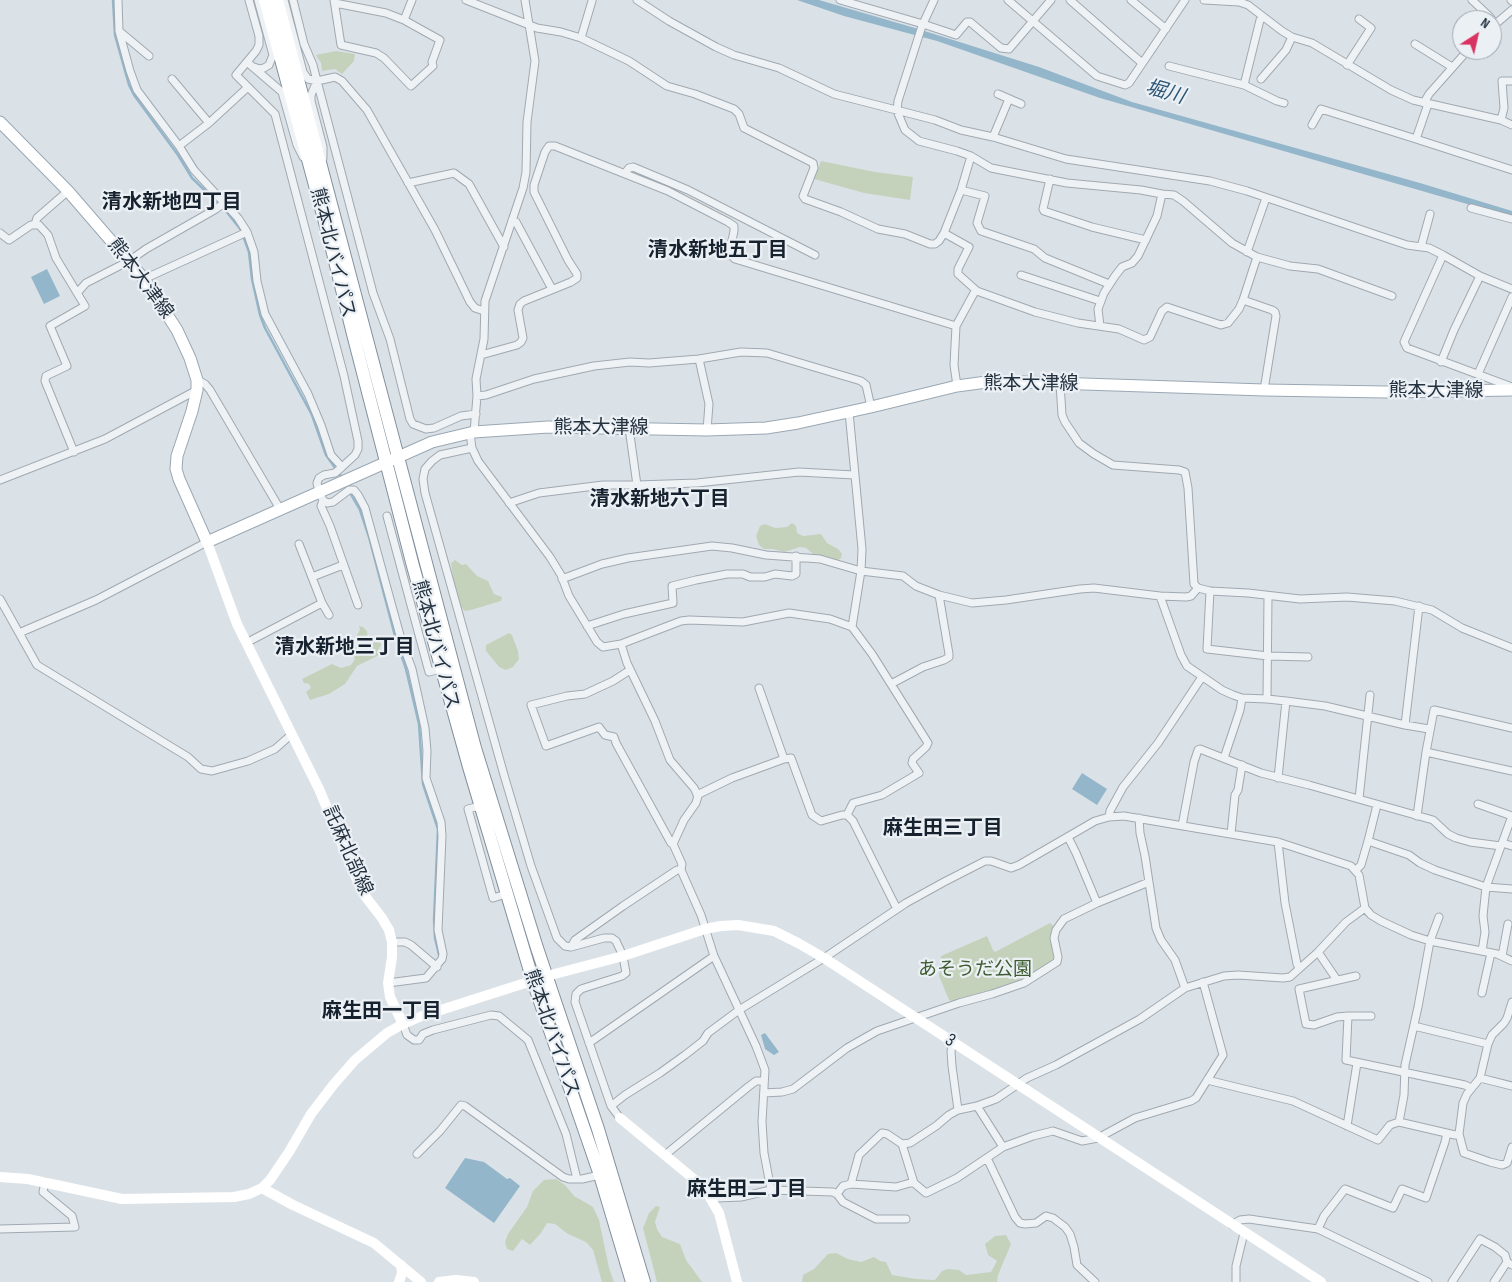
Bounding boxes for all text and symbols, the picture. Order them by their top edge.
north arrow [1452,10,1502,60]
text: N [1477,14,1493,32]
water label: 堀川 [1142,76,1188,110]
street label: 熊本北バイパス [305,186,359,320]
district label: 清水新地四丁目 [102,191,242,215]
street label: 熊本大津線 [102,234,178,324]
district label: 清水新地五丁目 [648,239,788,263]
street label: 熊本大津線 [984,373,1078,395]
street label: 熊本大津線 [1389,380,1483,402]
street label: 熊本大津線 [554,417,648,439]
district label: 清水新地六丁目 [590,488,730,512]
street label: 熊本北バイパス [407,578,463,712]
district label: 清水新地三丁目 [275,636,415,660]
street label: 託麻北部線 [317,803,377,899]
district label: 麻生田三丁目 [883,817,1003,841]
park label: あそうだ公園 [918,959,1032,981]
street label: 熊本北バイパス [519,966,583,1100]
district label: 麻生田一丁目 [322,1000,442,1024]
street label: 3 [940,1029,960,1053]
district label: 麻生田二丁目 [687,1178,807,1202]

